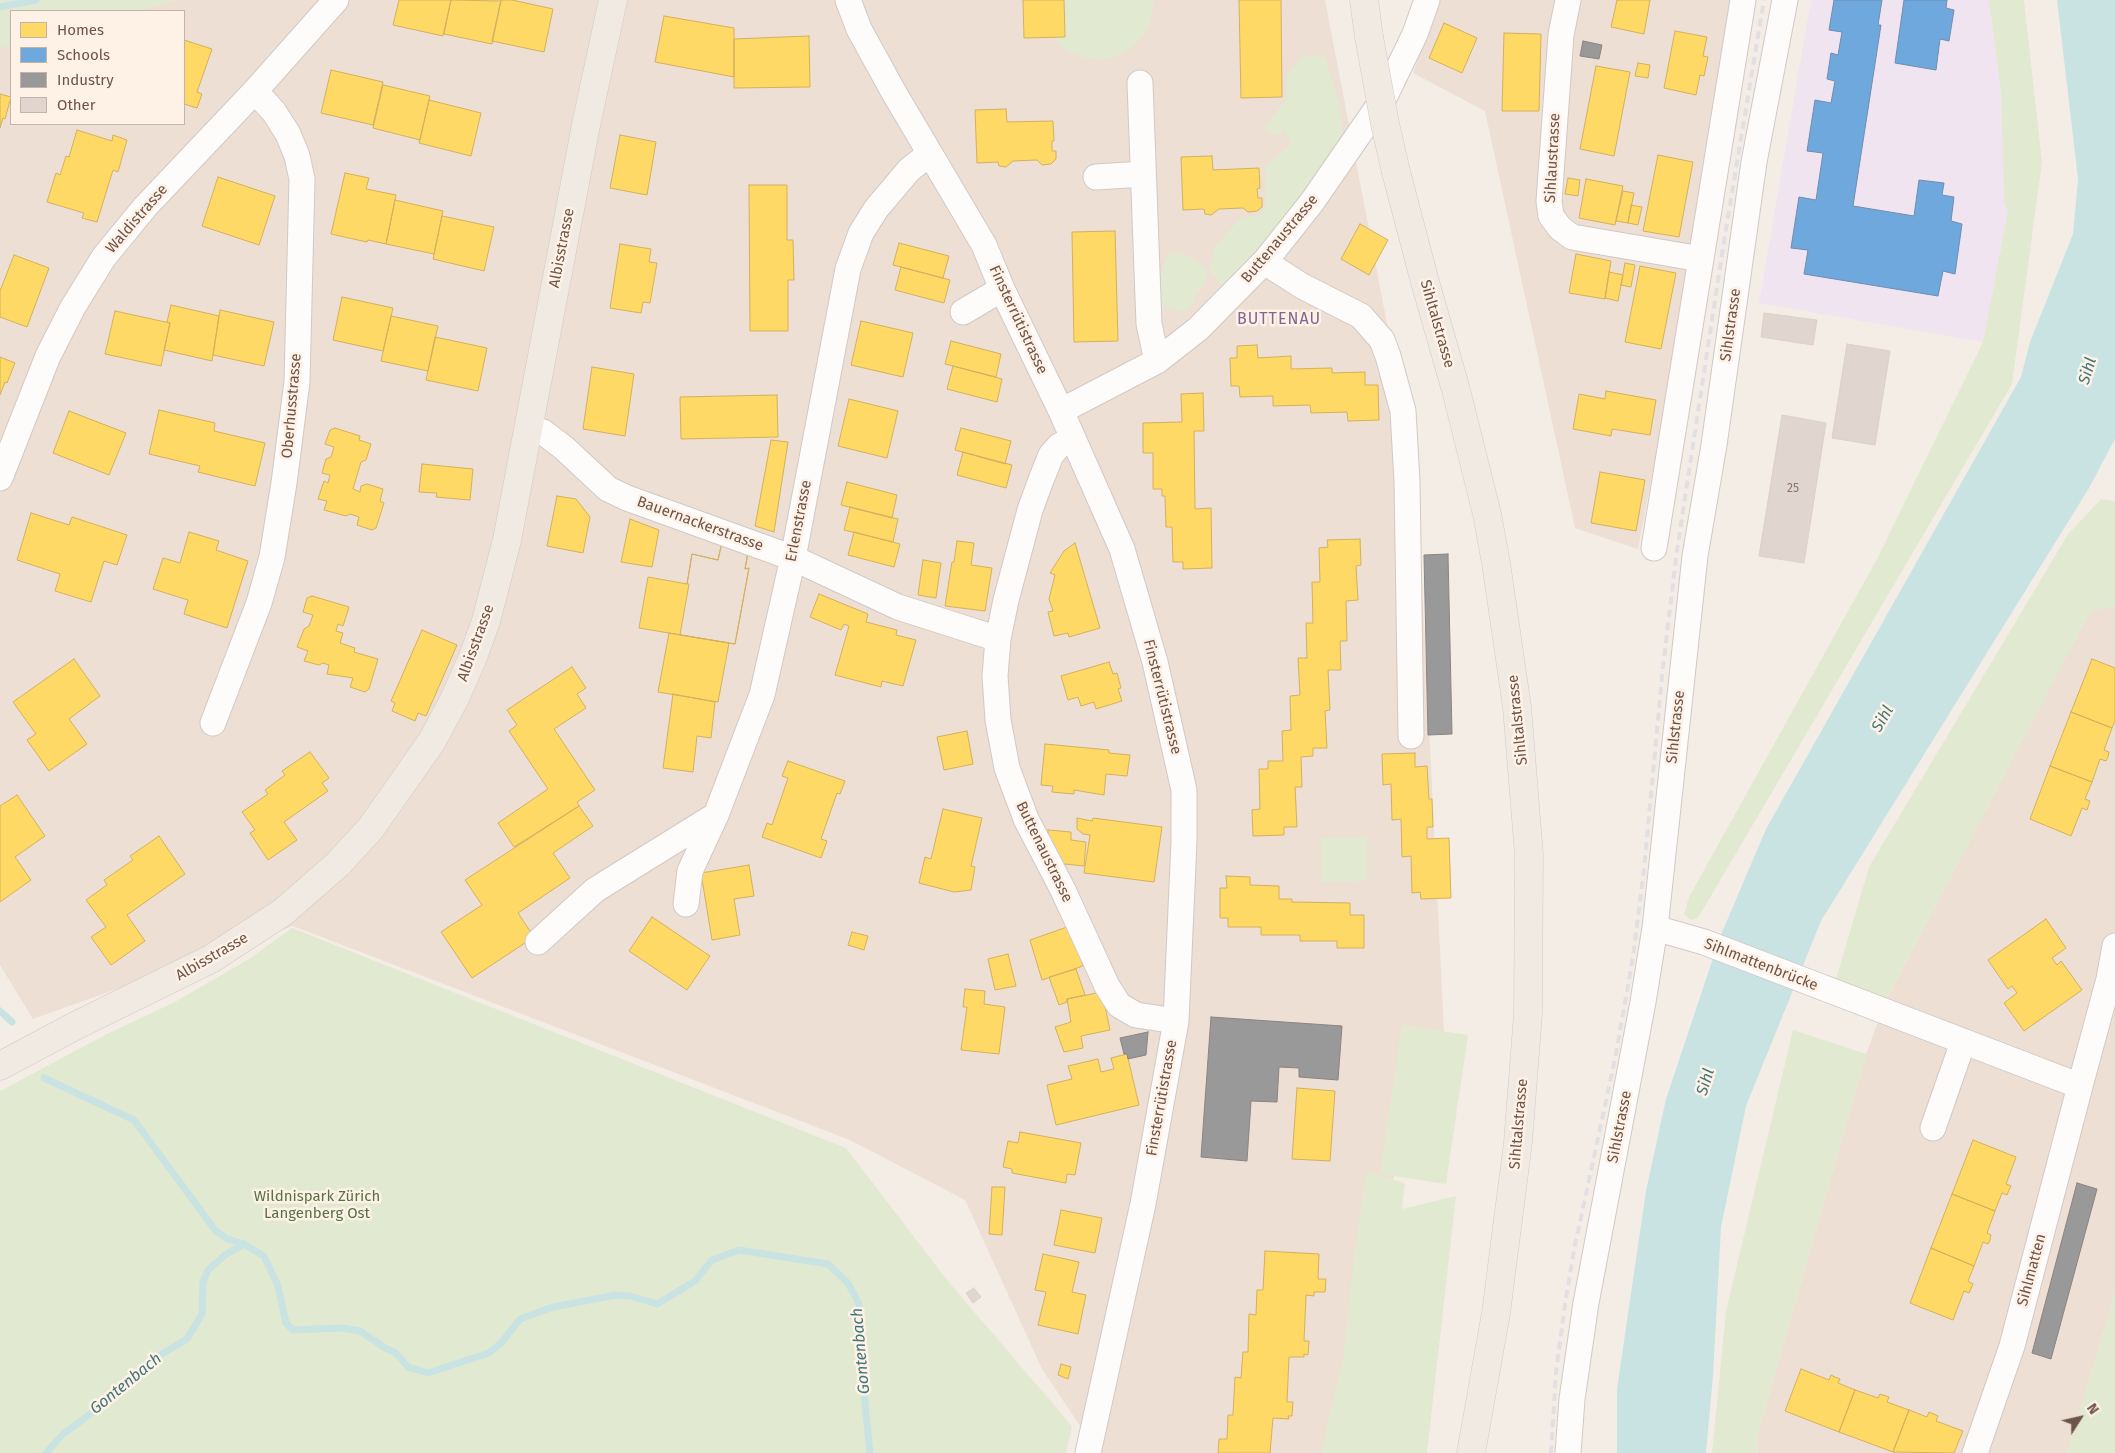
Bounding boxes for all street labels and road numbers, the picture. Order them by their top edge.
street label: Sihlaustrasse [1542,113,1564,203]
street label: Waldistrasse [102,181,172,257]
street label: Buttenaustrasse [1238,191,1322,287]
street label: Albisstrasse [545,207,579,289]
street label: Finsterrütistrasse [985,263,1051,377]
street label: Sihltalstrasse [1416,278,1458,370]
street label: Sihlstrasse [1717,287,1745,363]
street label: Oberhusstrasse [278,353,306,459]
street label: Erlenstrasse [782,479,816,563]
street label: Bauernackerstrasse [634,493,766,555]
street label: Albisstrasse [454,602,498,684]
street label: Finsterrütistrasse [1139,638,1185,756]
street label: Sihltalstrasse [1504,674,1532,766]
street label: Sihlstrasse [1663,690,1689,764]
street label: Buttenaustrasse [1012,799,1076,905]
street label: Albisstrasse [173,929,251,985]
street label: Sihlmattenbrücke [1702,935,1820,995]
street label: Finsterrütistrasse [1143,1038,1181,1158]
street label: Sihltalstrasse [1506,1078,1532,1170]
street label: Sihlstrasse [1604,1089,1636,1165]
street label: Sihlmatten [2014,1232,2050,1308]

